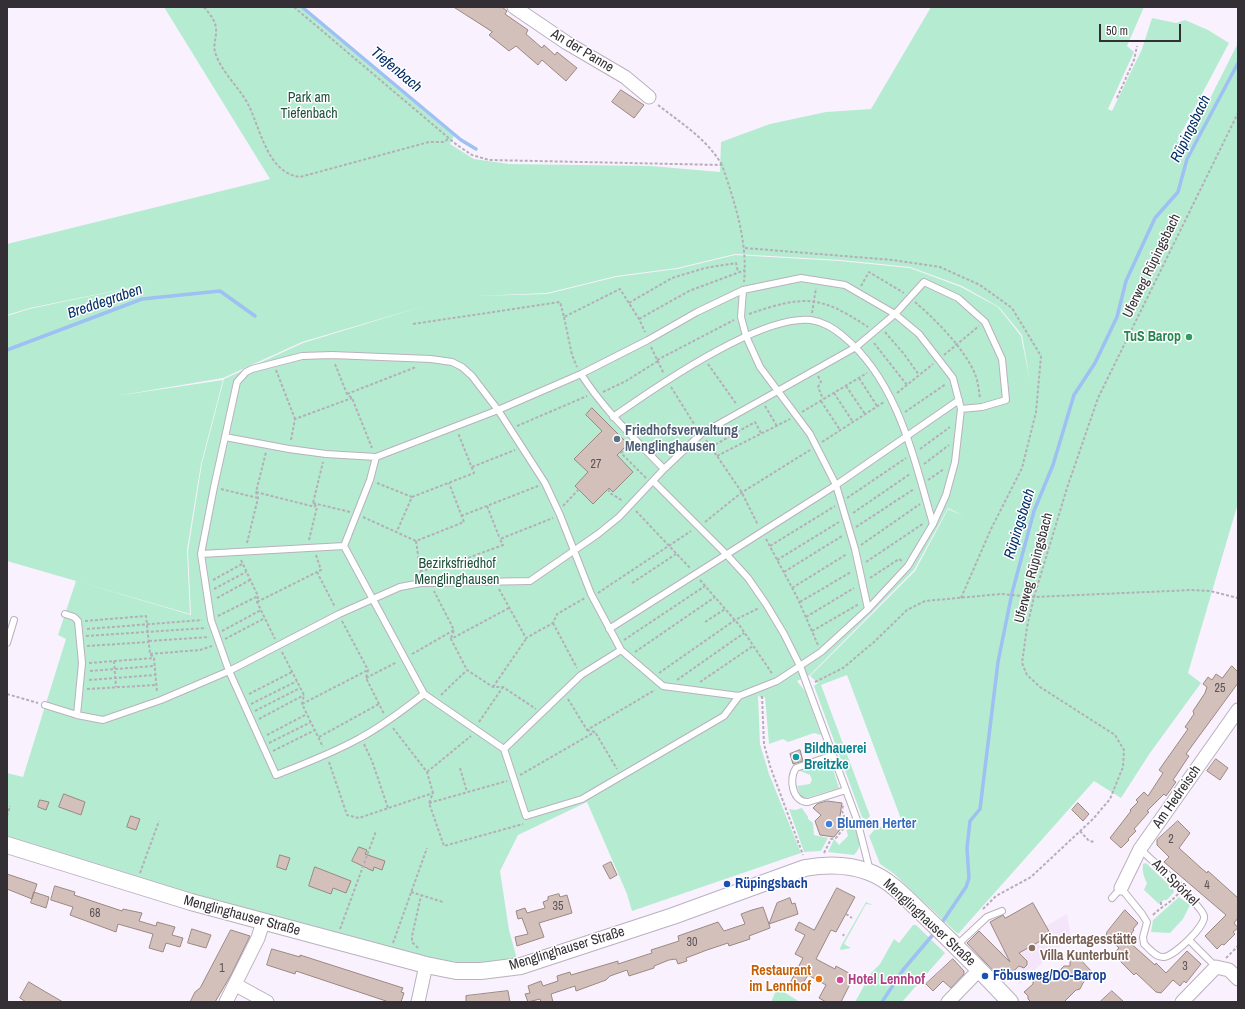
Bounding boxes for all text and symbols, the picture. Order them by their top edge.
scale bar [1101,16,1183,42]
text: 50 m [1106,23,1128,39]
street label: An der Panne [548,26,616,76]
water label: Tiefenbach [367,44,425,96]
park label: Park am Tiefenbach [280,90,338,122]
water label: Rüpingsbach [1167,92,1215,166]
street label: Uferweg Rüpingsbach [1120,211,1184,321]
water label: Breddegraben [65,281,145,323]
place label: TuS Barop [1124,329,1181,345]
marker: TuS Barop [1184,332,1194,342]
place label: Friedhofsverwaltung Menglinghausen [625,423,738,456]
marker: Friedhofsverwaltung Menglinghausen [612,434,622,444]
house number: 27 [591,458,601,472]
water label: Rüpingsbach [1001,487,1039,561]
street label: Uferweg Rüpingsbach [1011,511,1057,625]
park label: Bezirksfriedhof Menglinghausen [415,556,499,588]
house number: 25 [1215,682,1225,696]
place label: Bildhauerei Breitzke [804,741,867,774]
marker: Bildhauerei Breitzke [791,752,801,762]
street label: Am Hedreisch [1149,762,1205,832]
place label: Blumen Herter [837,816,916,832]
marker: Blumen Herter [824,819,834,829]
house number: 2 [1168,833,1174,847]
street label: Am Spörkel [1148,856,1202,910]
place label: Rüpingsbach [735,876,808,892]
street label: Menglinghauser Straße [879,876,979,970]
marker: Rüpingsbach [722,879,732,889]
house number: 4 [1204,879,1210,893]
street label: Menglinghauser Straße [182,892,302,940]
house number: 35 [553,900,563,914]
house number: 68 [90,907,100,921]
street label: Menglinghauser Straße [507,923,627,975]
place label: Kindertagesstätte Villa Kunterbunt [1040,932,1137,964]
house number: 30 [687,936,697,950]
marker: Kindertagesstätte Villa Kunterbunt [1027,943,1037,953]
house number: 3 [1182,960,1188,974]
house number: 1 [219,962,225,976]
place label: Restaurant im Lennhof [749,963,811,996]
place label: Föbusweg/DO-Barop [993,968,1107,984]
marker: Föbusweg/DO-Barop [980,971,990,981]
place label: Hotel Lennhof [848,972,925,988]
marker: Restaurant im Lennhof [814,974,824,984]
marker: Hotel Lennhof [835,975,845,985]

